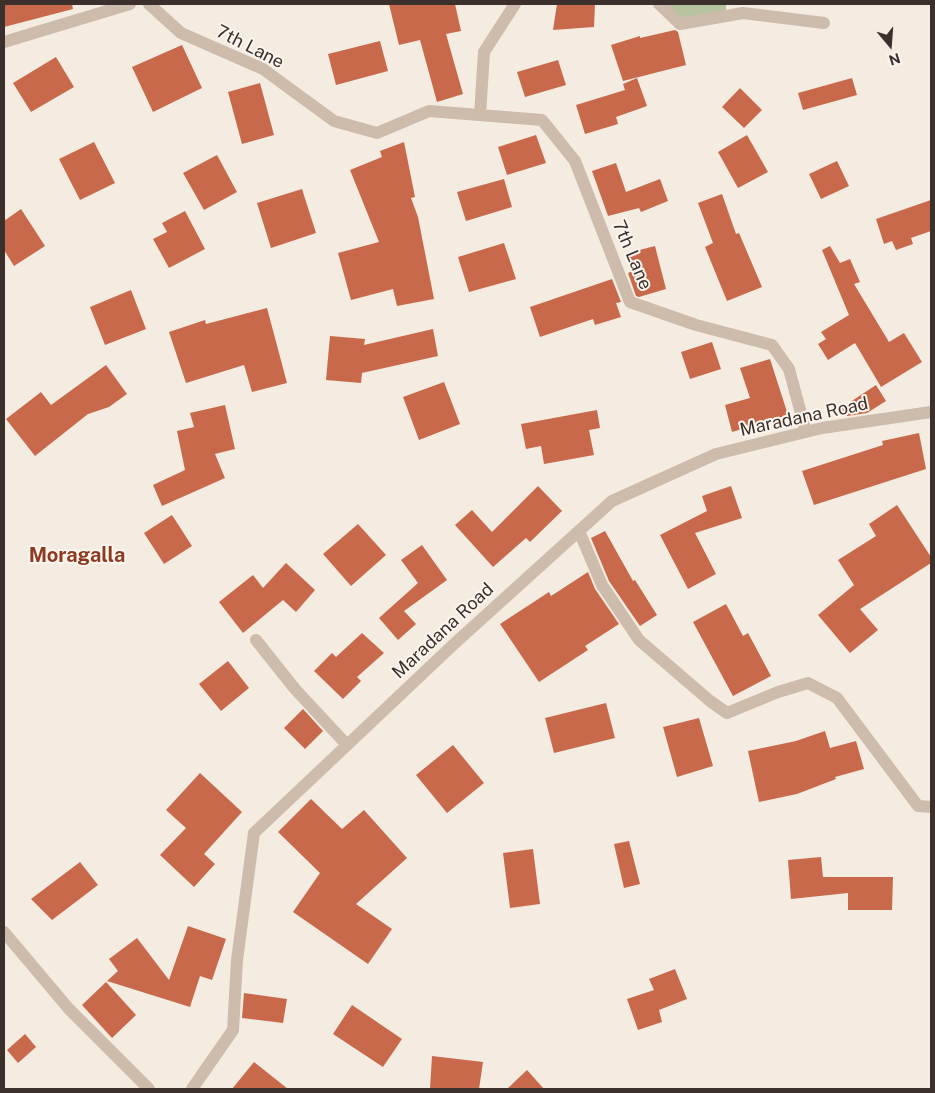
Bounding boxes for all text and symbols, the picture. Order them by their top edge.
north arrow [865,20,915,70]
street label: 7th Lane [212,21,288,73]
text: N [887,50,902,69]
street label: 7th Lane [608,217,656,293]
street label: Maradana Road [738,393,870,441]
district label: Moragalla [29,544,125,568]
street label: Maradana Road [388,579,498,683]

